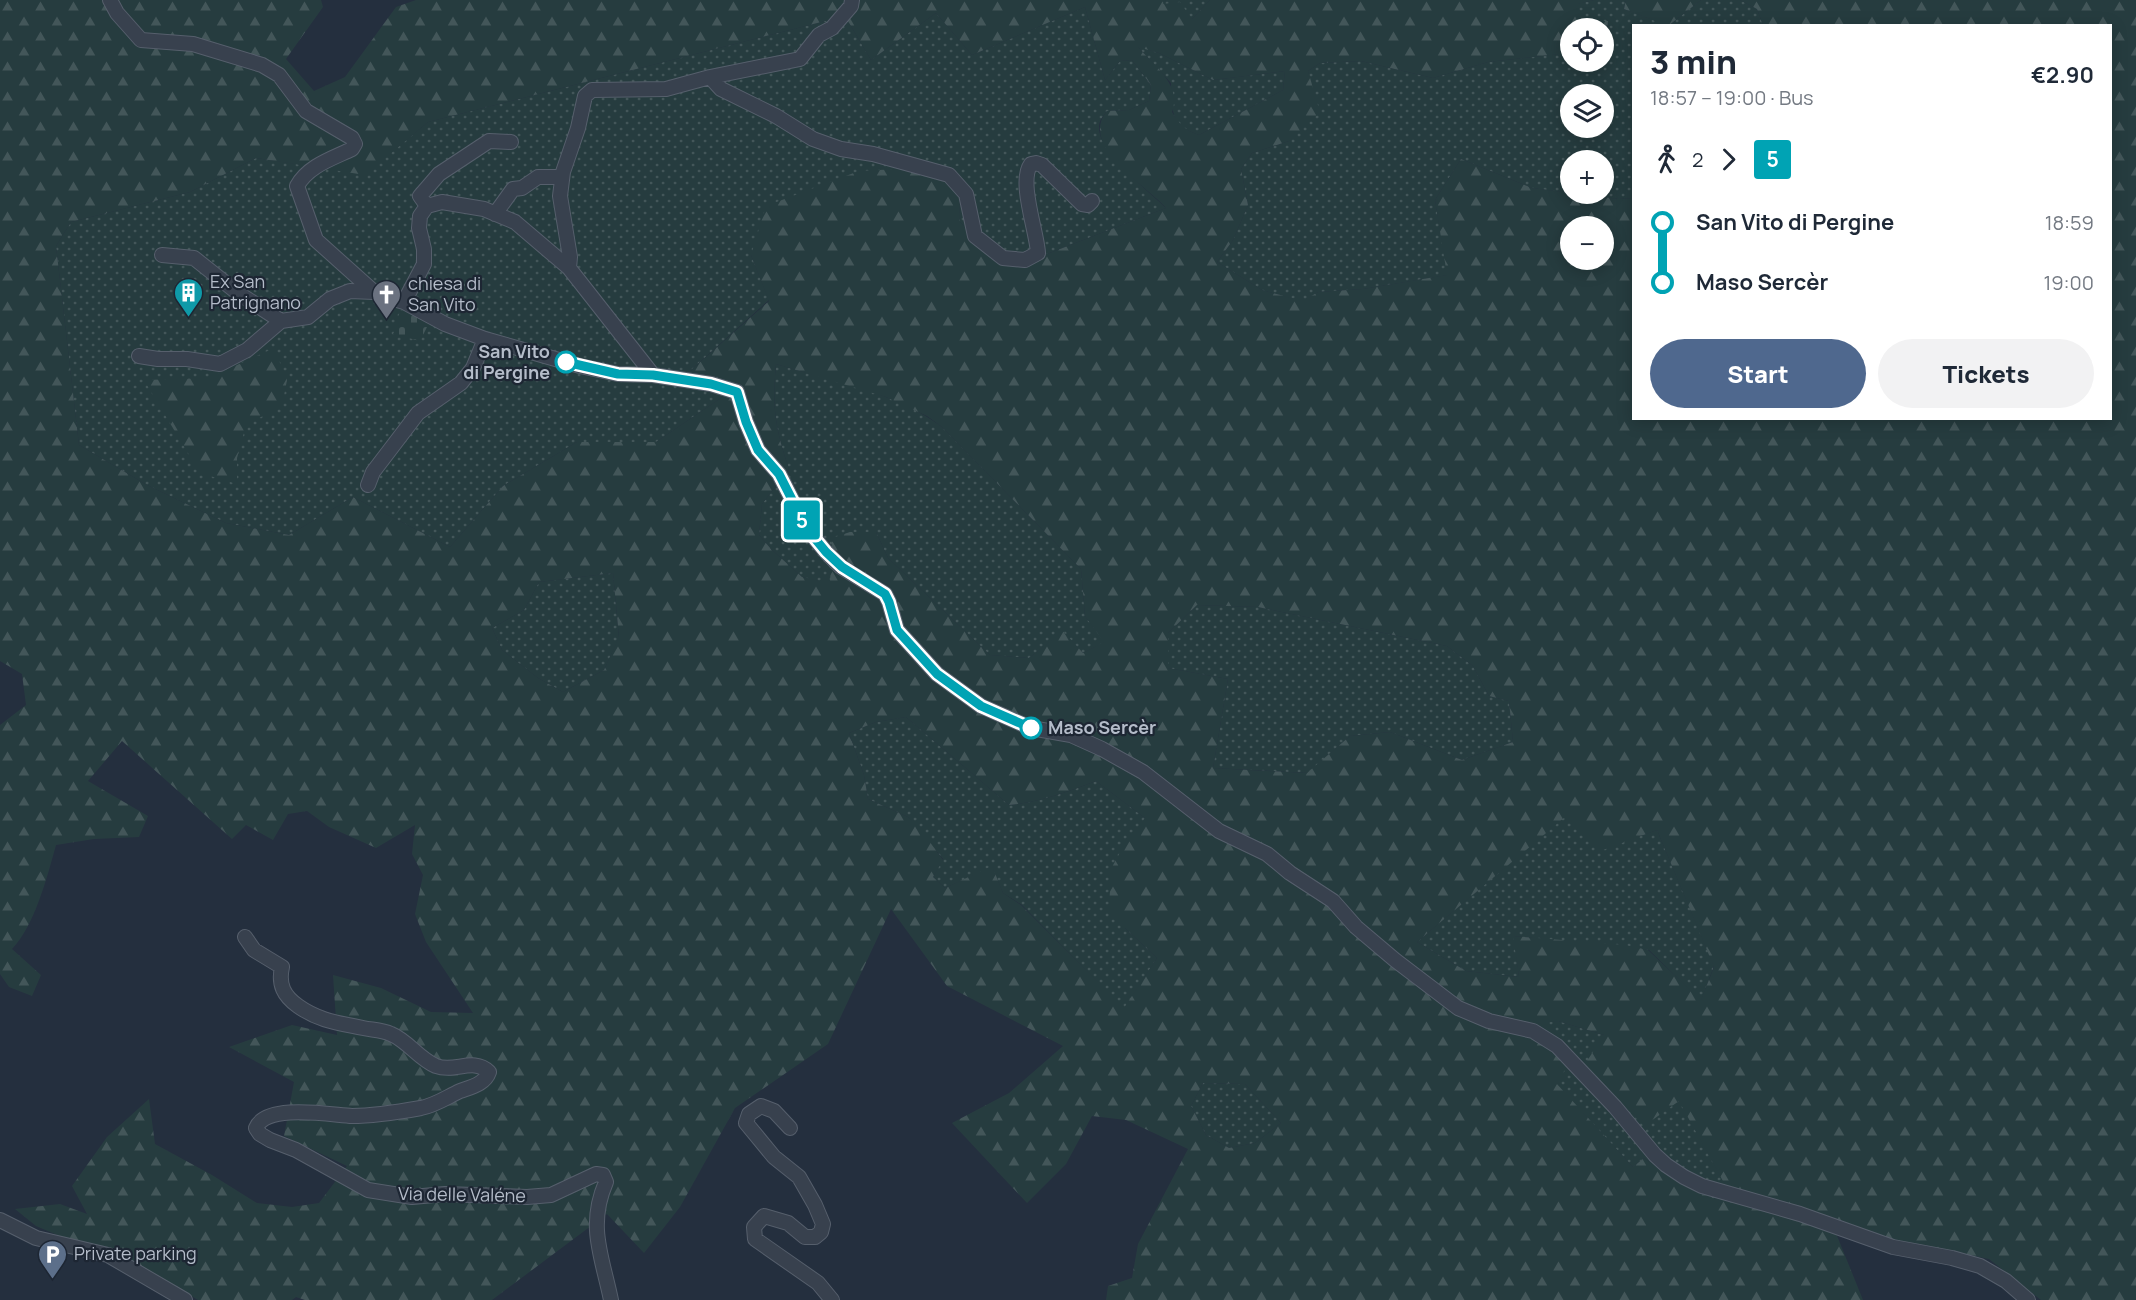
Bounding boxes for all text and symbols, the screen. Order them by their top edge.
map controls [1560,18,1614,270]
button: locate [1560,18,1614,72]
text: 3 min [1650,39,1737,84]
text: €2.90 [2031,60,2094,90]
button: layers [1560,84,1614,138]
text: 18:57 – 19:00 · Bus [1650,84,1814,111]
icon: walk [1650,143,1683,176]
icon: forward [1712,143,1745,176]
text: 5 [1766,145,1779,173]
text: 2 [1692,146,1703,173]
button: + [1560,150,1614,204]
text: San Vito di Pergine [1696,207,1894,237]
text: 18:59 [2045,209,2094,236]
button: − [1560,216,1614,270]
text: Maso Sercèr [1696,267,1828,297]
place label: Ex San Patrignano [210,269,301,314]
text: 19:00 [2043,269,2094,296]
place label: chiesa di San Vito [408,271,481,316]
building icon: Ex San Patrignano [173,276,205,318]
church icon: chiesa di San Vito [371,278,403,320]
place label: San Vito di Pergine [463,339,550,384]
button: Start [1650,339,1866,408]
button: Tickets [1878,339,2094,408]
marker: San Vito di Pergine [555,351,577,373]
line badge: 5 [782,500,822,540]
text: 5 [796,506,808,534]
place label: Maso Sercèr [1048,715,1156,739]
marker: Maso Sercèr [1020,717,1042,739]
street label: Via delle Valéne [398,1181,526,1207]
parking icon: Private parking [37,1238,69,1280]
place label: Private parking [74,1241,197,1265]

